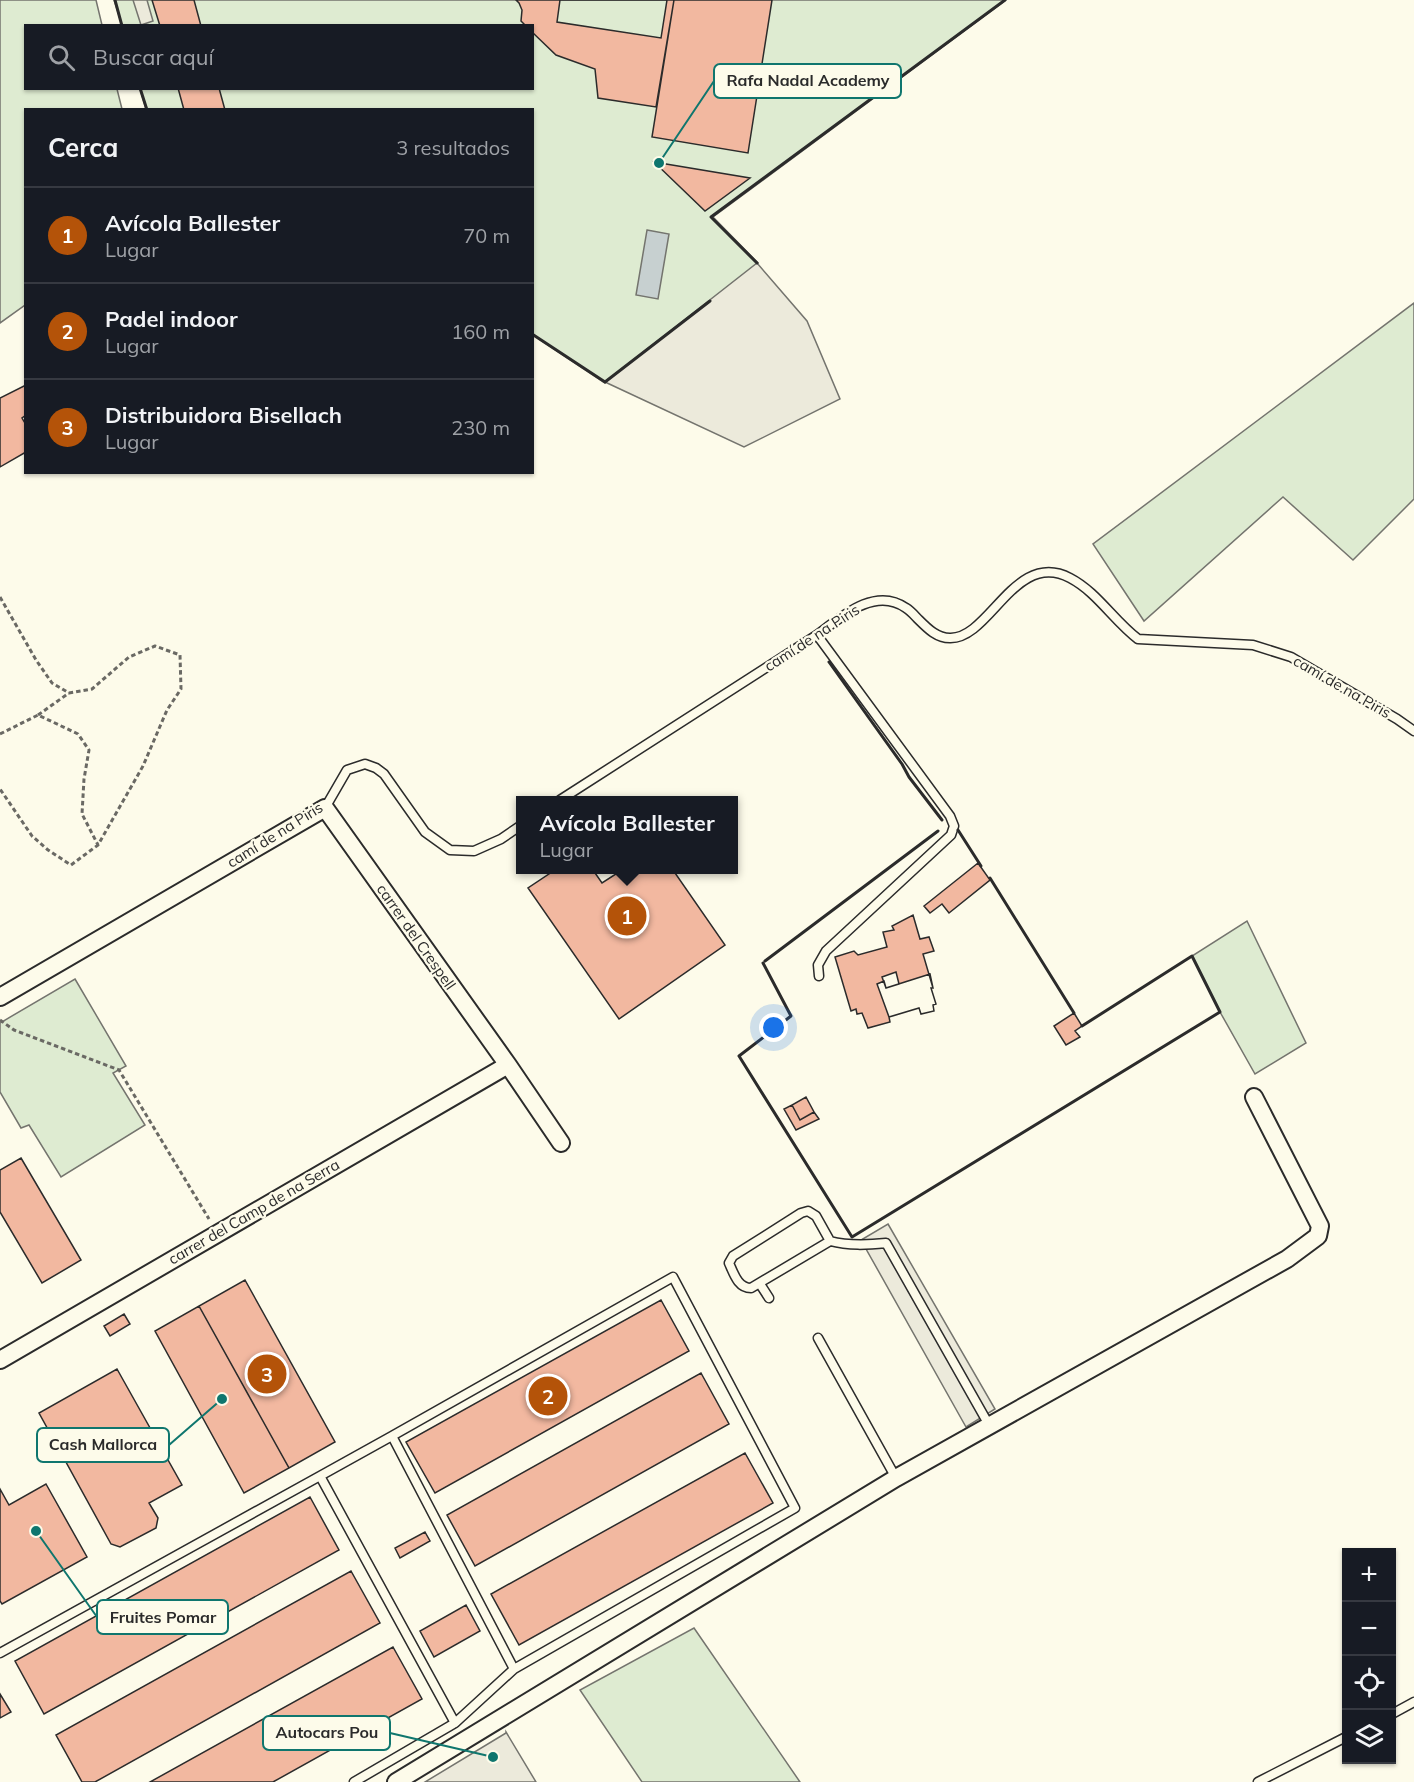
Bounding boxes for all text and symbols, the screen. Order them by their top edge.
search box [24,24,534,90]
icon: search [45,41,78,74]
text: Buscar aquí [93,43,214,71]
callout: Rafa Nadal Academy [714,64,901,98]
text: Rafa Nadal Academy [726,70,890,90]
text: Cerca [48,131,118,164]
text: 3 resultados [396,135,510,160]
text: Avícola Ballester [105,209,280,237]
text: 1 [62,223,74,248]
text: 70 m [463,223,510,248]
text: Lugar [105,237,159,262]
text: Padel indoor [105,305,238,333]
text: 2 [62,319,74,344]
text: 160 m [451,319,510,344]
text: Lugar [105,333,159,358]
text: Distribuidora Bisellach [105,401,342,429]
text: 3 [62,415,74,440]
text: 230 m [451,415,510,440]
text: Lugar [105,429,159,454]
street label: camí de na Piris [761,600,863,675]
street label: camí de na Piris [1290,651,1394,722]
popup [516,796,738,874]
street label: camí de na Piris [223,797,326,872]
text: Avícola Ballester [539,809,715,837]
text: Lugar [539,837,593,862]
street label: carrer del Crespell [373,880,460,993]
pin: 1 [608,894,646,938]
your location [759,1013,788,1042]
street label: carrer del Camp de na Serra [165,1155,343,1268]
pin: 3 [248,1352,286,1396]
pin: 2 [528,1374,568,1418]
callout: Cash Mallorca [37,1428,169,1462]
text: Cash Mallorca [49,1434,157,1454]
map controls [1342,1548,1396,1764]
button: + [1342,1548,1396,1602]
callout: Fruites Pomar [97,1600,228,1634]
button: − [1342,1602,1396,1656]
text: Fruites Pomar [110,1607,217,1627]
button: locate [1342,1656,1396,1710]
button: layers [1342,1710,1396,1764]
callout: Autocars Pou [263,1716,390,1750]
text: Autocars Pou [276,1722,378,1742]

